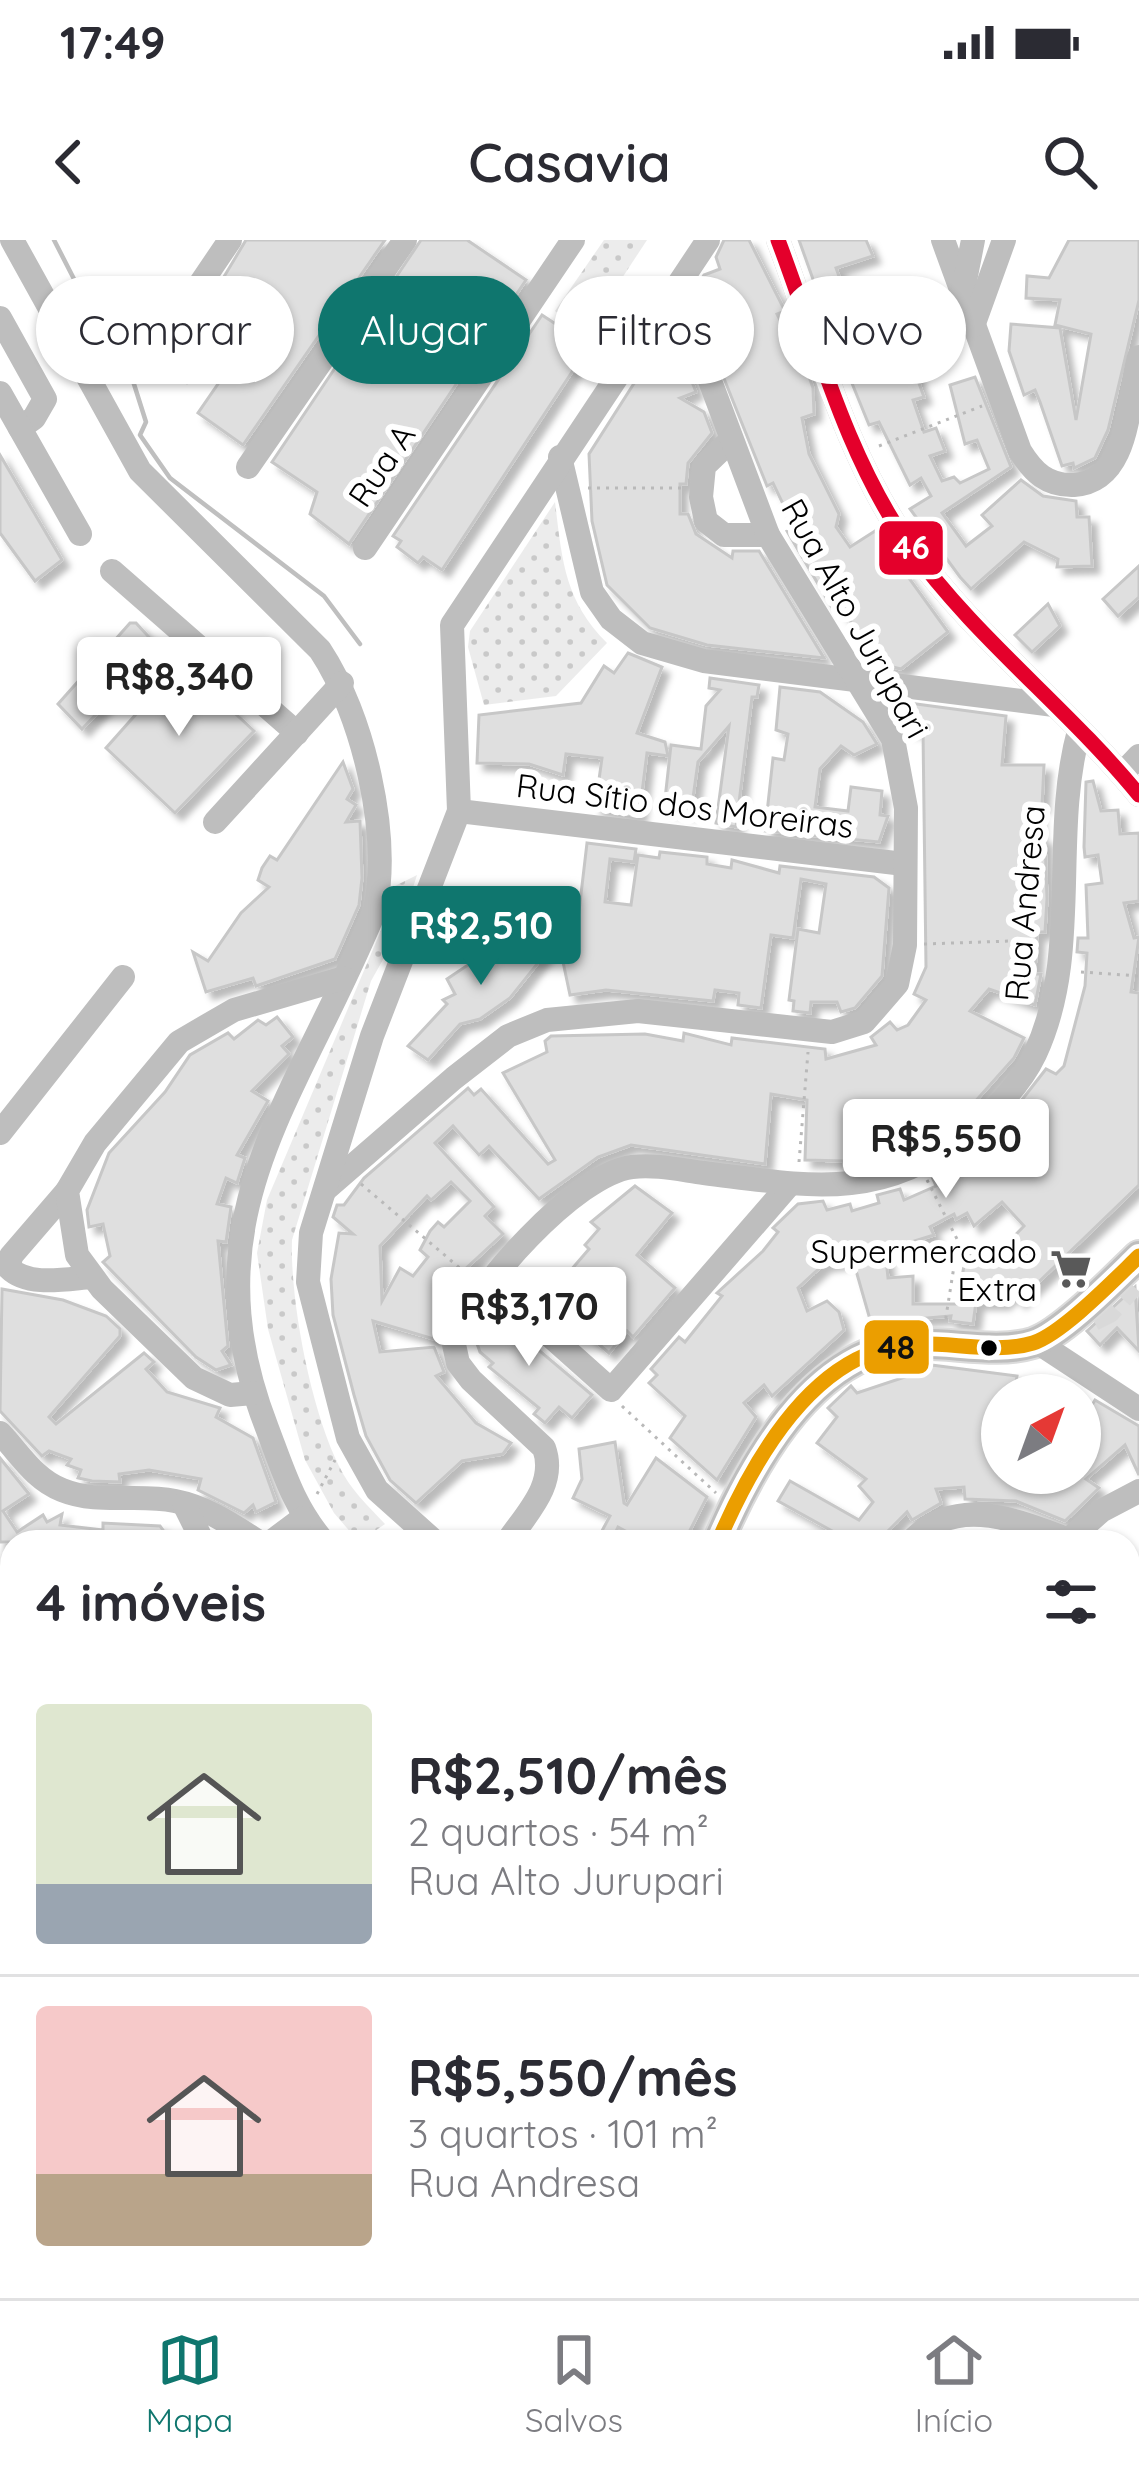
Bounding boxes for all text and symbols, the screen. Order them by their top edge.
text: 17:49 [60,14,166,70]
text: Casavia [468,128,671,196]
icon: back [36,129,102,195]
icon: search [1037,129,1103,195]
chip: Comprar [36,276,294,384]
chip: Alugar [318,276,530,384]
chip: Filtros [554,276,754,384]
chip: Novo [778,276,966,384]
street label: Rua A [339,416,423,514]
street label: Rua Alto Jurupari [773,491,939,745]
line badge: 46 [877,519,945,577]
text: 46 [892,526,930,567]
pin: R$8,340 [68,637,290,739]
text: R$8,340 [104,651,254,700]
street label: Rua Sítio dos Moreiras [514,764,856,846]
street label: Rua Andresa [995,803,1053,1003]
pin: R$2,510 [370,886,592,988]
text: R$2,510 [409,900,553,949]
pin: R$5,550 [835,1099,1057,1201]
text: R$5,550 [870,1113,1022,1162]
place label: Supermercado Extra [811,1230,1037,1309]
supermarket icon: Supermercado Extra [1048,1246,1094,1292]
pin: R$3,170 [418,1267,640,1369]
text: R$3,170 [459,1281,599,1330]
line badge: 48 [862,1318,931,1376]
text: 48 [877,1326,915,1367]
unlabelled marker [978,1337,1000,1359]
north arrow [981,1374,1101,1494]
map controls [981,1374,1101,1494]
icon: filters [1038,1569,1104,1635]
text: 4 imóveis [36,1570,266,1634]
text: R$2,510/mês [408,1743,728,1807]
icon: home [132,1752,276,1896]
text: 2 quartos · 54 m² [408,1807,709,1856]
text: Rua Alto Jurupari [408,1856,724,1905]
text: R$5,550/mês [408,2045,738,2109]
icon: home [132,2054,276,2198]
text: 3 quartos · 101 m² [408,2109,718,2158]
text: Rua Andresa [408,2158,640,2207]
tab: Mapa [146,2327,233,2440]
tab: Salvos [525,2327,623,2440]
tab: Início [915,2327,993,2440]

